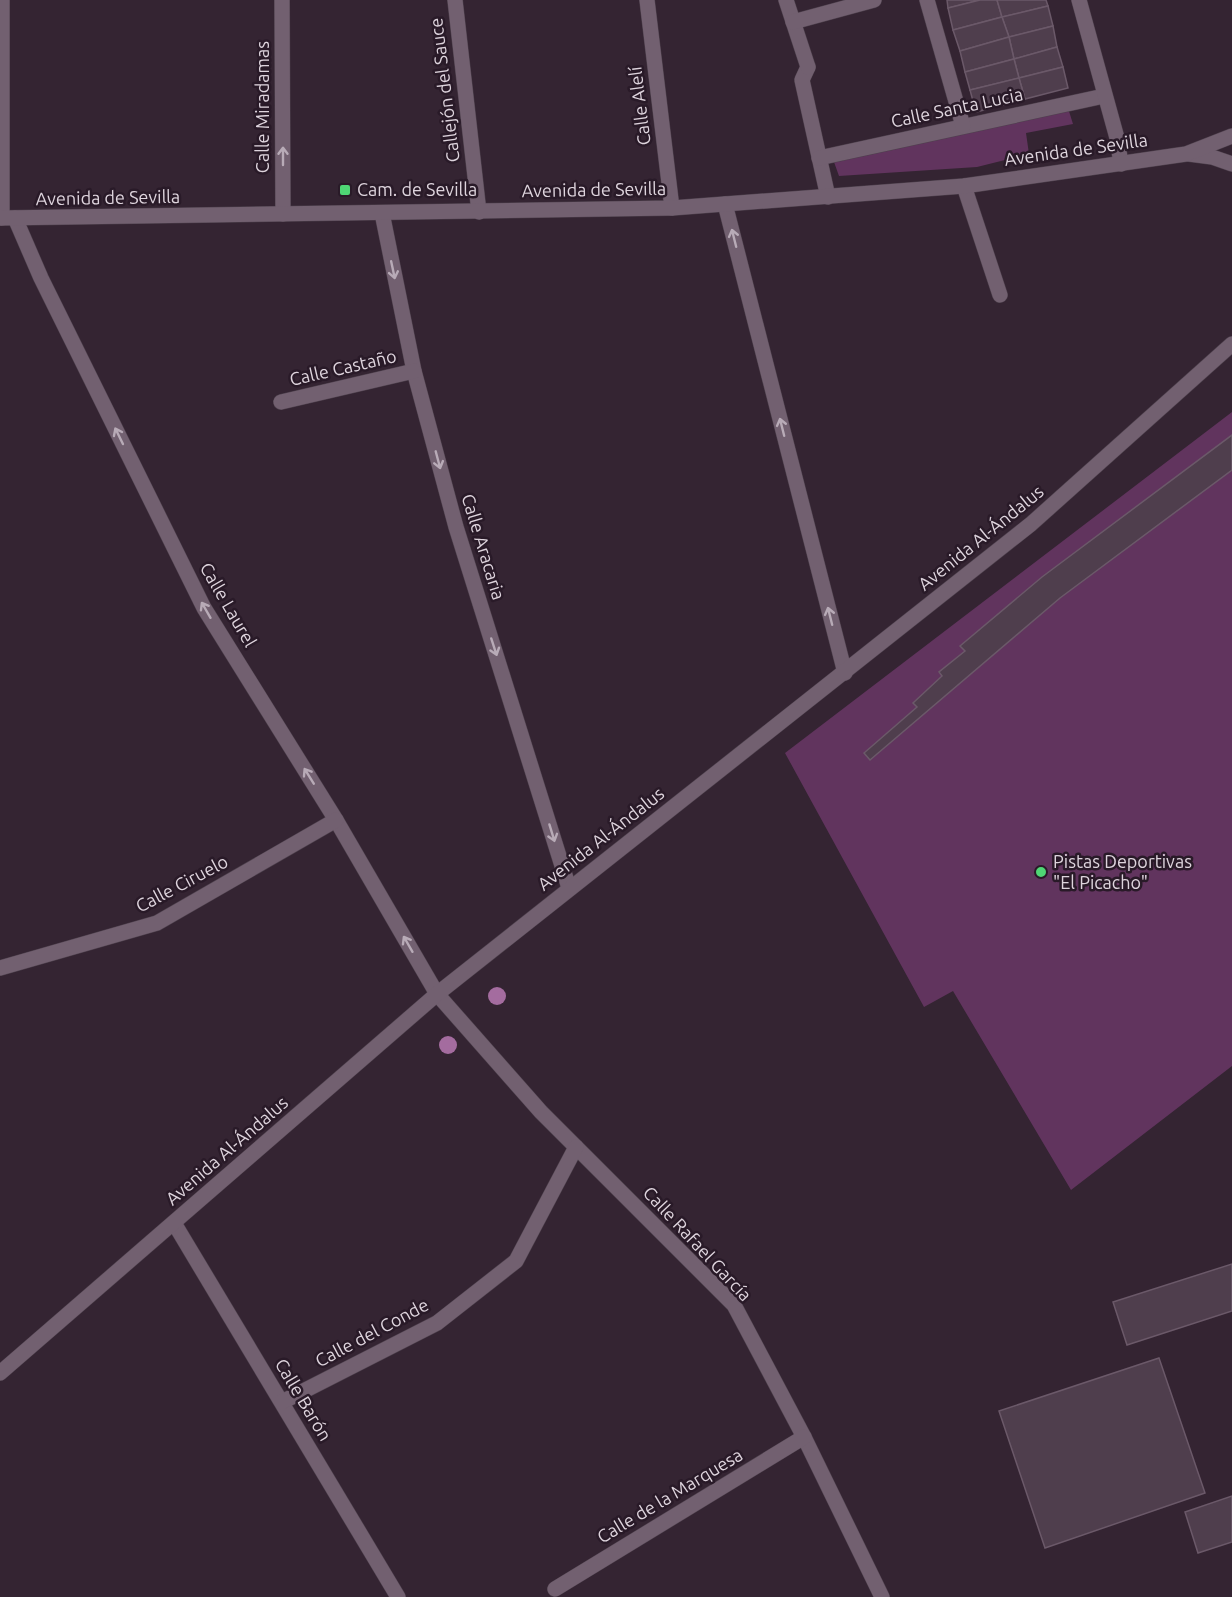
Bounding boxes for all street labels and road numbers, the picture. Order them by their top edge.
street label: Callejón del Sauce [425,17,463,164]
street label: Calle Miradamas [252,41,272,173]
street label: Calle Alelí [624,65,654,147]
street label: Calle Santa Lucia [889,83,1025,131]
street label: Avenida de Sevilla [1003,129,1149,169]
street label: Avenida de Sevilla [522,178,666,200]
street label: Avenida de Sevilla [36,186,180,208]
street label: Calle Castaño [287,345,398,389]
street label: Avenida Al-Ándalus [913,480,1047,594]
street label: Calle Aracaria [458,491,510,602]
street label: Calle Laurel [197,559,261,650]
street label: Avenida Al-Ándalus [533,782,668,894]
street label: Calle Ciruelo [132,850,231,916]
street label: Avenida Al-Ándalus [161,1091,291,1209]
street label: Calle Rafael García [640,1182,756,1305]
street label: Calle del Conde [311,1294,432,1370]
street label: Calle Barón [272,1355,336,1444]
street label: Calle de la Marquesa [593,1444,746,1546]

